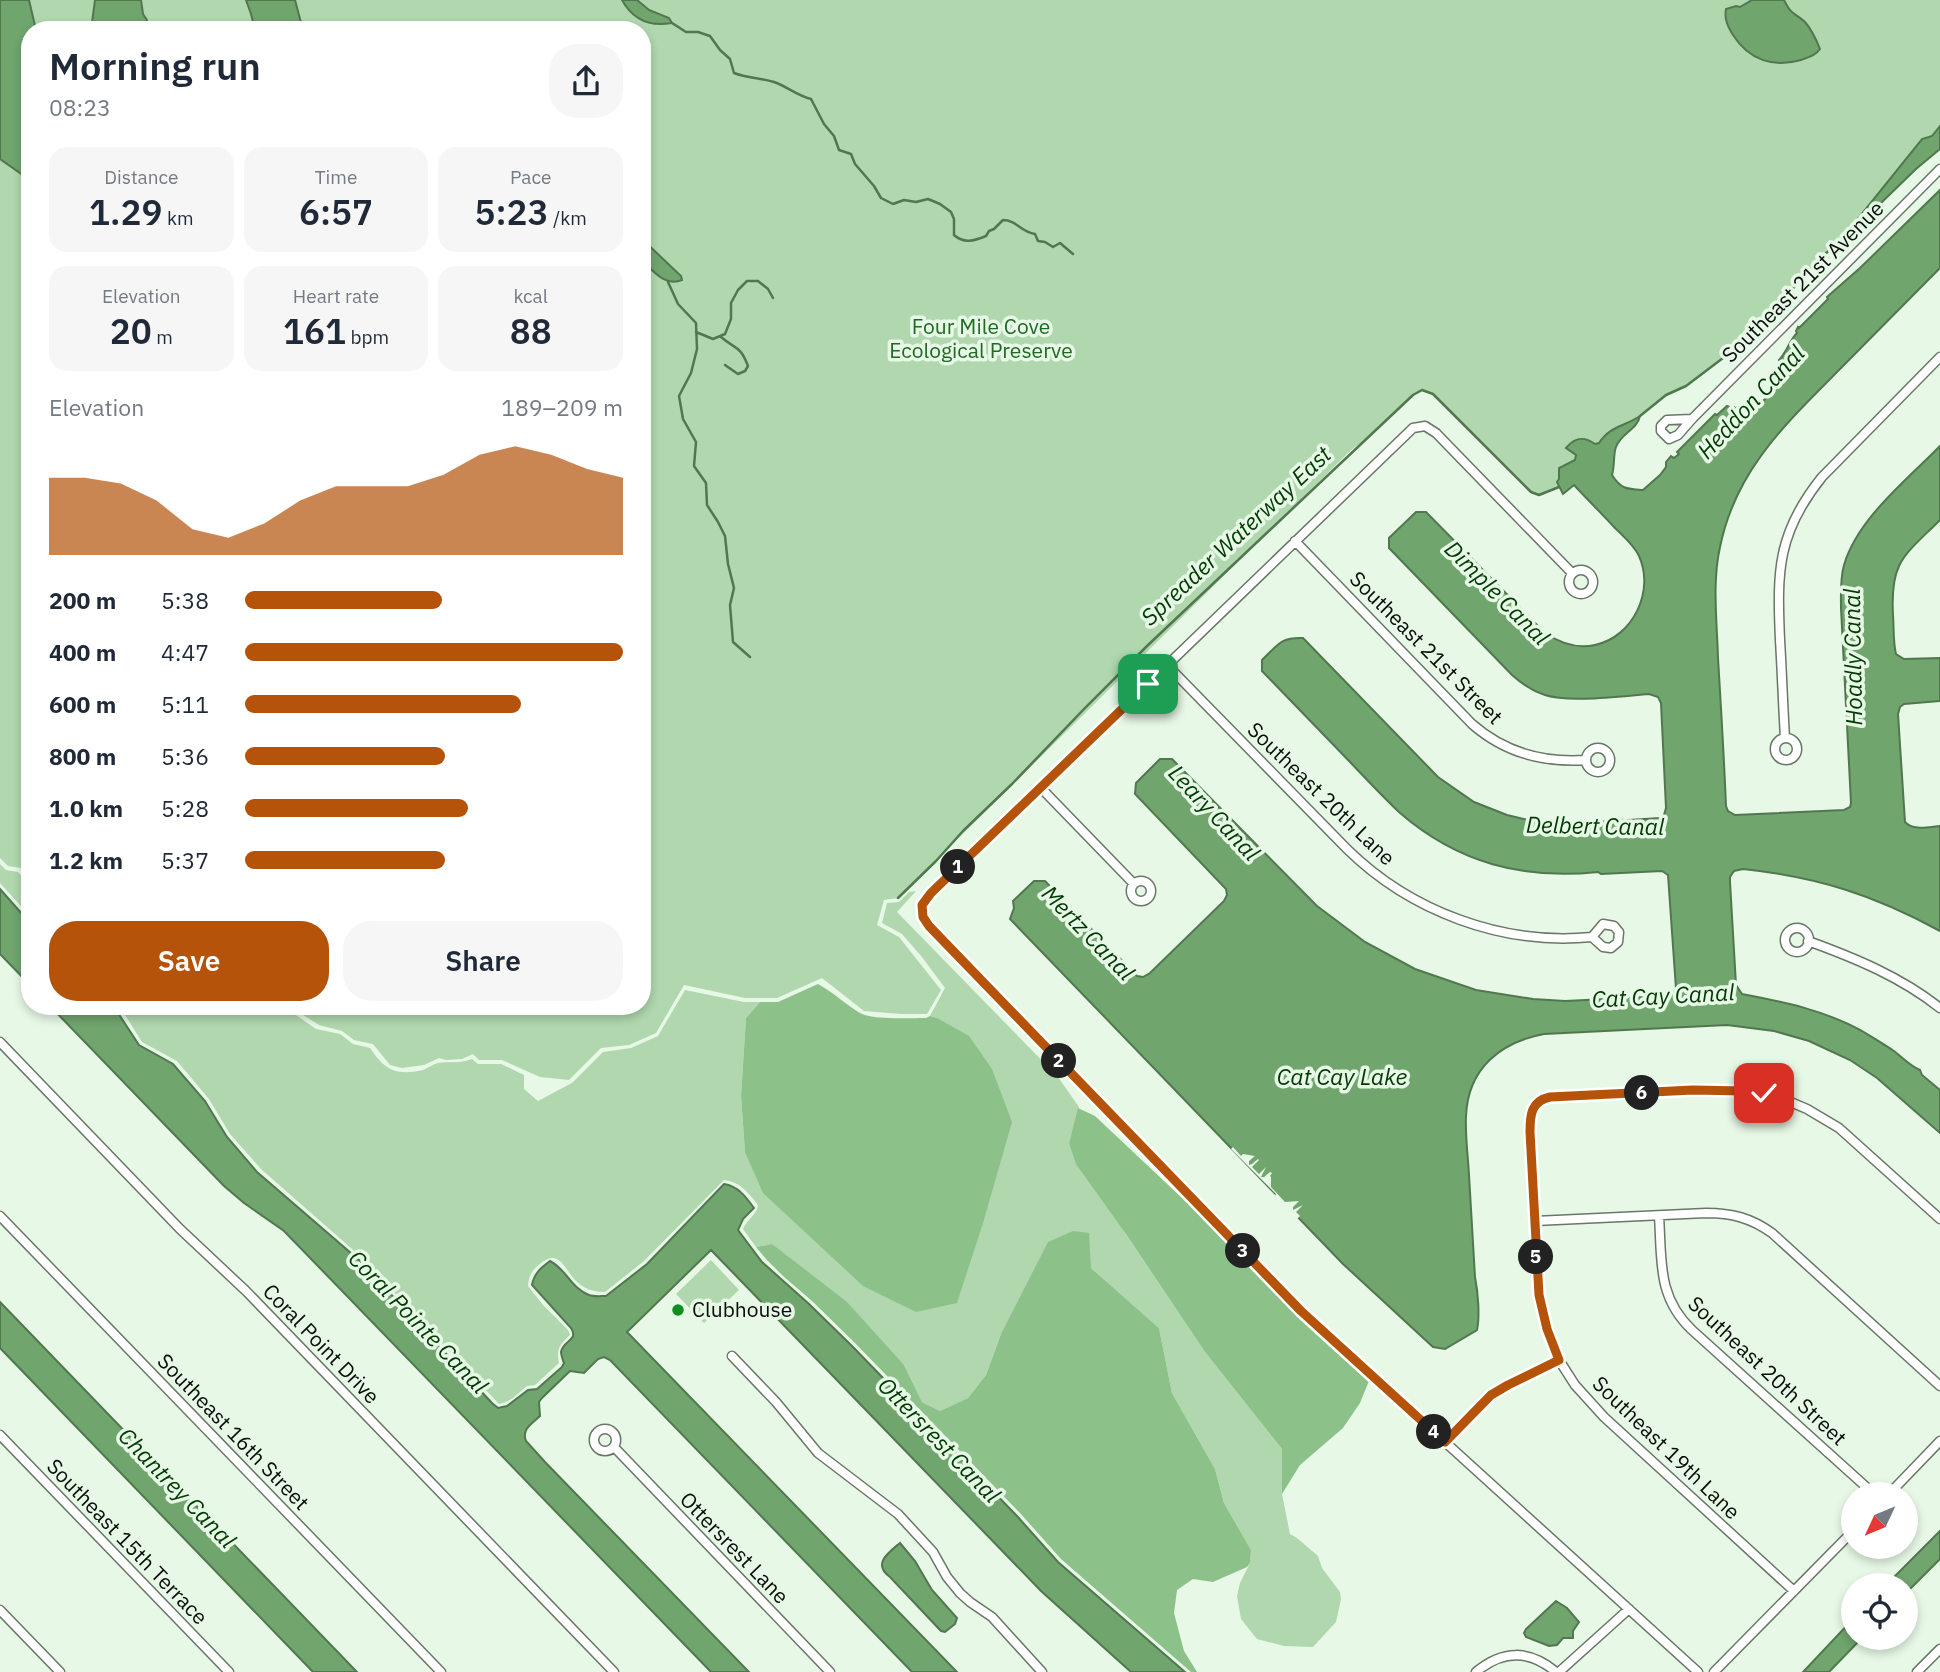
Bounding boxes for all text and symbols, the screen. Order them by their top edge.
text: Morning run [49,41,261,90]
button: share [549,44,623,118]
text: 08:23 [49,92,111,122]
text: Distance [104,165,178,189]
text: Time [315,165,357,189]
text: Pace [510,165,551,189]
text: 1.29 [89,189,163,235]
text: 6:57 [299,189,373,235]
text: 5:23 [474,189,549,235]
street label: Southeast 21st Avenue [1715,194,1889,368]
text: km [163,206,194,230]
text: /km [549,206,587,230]
text: Elevation [102,284,181,308]
text: Heart rate [293,284,379,308]
text: kcal [513,284,548,308]
text: 20 [110,308,152,354]
text: 161 [283,308,346,354]
text: 88 [510,308,552,354]
park label: Four Mile Cove Ecological Preserve [889,312,1073,364]
text: m [152,325,173,349]
text: bpm [346,325,389,349]
water label: Heddon Canal [1690,337,1811,465]
text: Elevation [49,392,144,422]
text: 189–209 m [501,392,623,422]
water label: Spreader Waterway East [1134,439,1337,631]
water label: Dimple Canal [1439,533,1557,652]
street label: Southeast 21st Street [1344,565,1509,730]
text: 200 m [49,585,116,615]
text: 5:38 [161,585,209,615]
water label: Hoadly Canal [1836,587,1868,726]
text: 400 m [49,637,116,667]
text: 4:47 [161,637,209,667]
pin [1118,654,1178,714]
icon: arrive [1129,665,1167,703]
text: 600 m [49,689,116,719]
text: 5:11 [161,689,209,719]
street label: Southeast 20th Lane [1242,715,1402,871]
text: 800 m [49,741,116,771]
text: 5:36 [161,741,209,771]
water label: Leary Canal [1163,758,1267,867]
text: 1.0 km [49,793,123,823]
text: 5:28 [161,793,209,823]
water label: Delbert Canal [1526,809,1665,841]
text: 1.2 km [49,845,123,875]
text: 5:37 [161,845,209,875]
pin: 1 [940,850,976,884]
text: 1 [952,854,963,878]
water label: Mertz Canal [1036,878,1142,987]
button: Save [49,921,329,1001]
button: Share [343,921,623,1001]
water label: Cat Cay Canal [1591,976,1736,1014]
pin: 2 [1042,1044,1076,1078]
text: 2 [1053,1048,1064,1072]
water label: Cat Cay Lake [1277,1061,1408,1091]
pin [1734,1063,1794,1123]
icon: check [1745,1074,1783,1112]
pin: 6 [1624,1076,1660,1110]
text: 6 [1636,1080,1647,1104]
pin: 3 [1226,1234,1260,1268]
text: 3 [1237,1238,1248,1262]
pin: 5 [1518,1240,1554,1274]
water label: Coral Pointe Canal [343,1243,496,1400]
text: 5 [1530,1244,1541,1268]
street label: Coral Point Drive [257,1277,386,1409]
street label: Southeast 20th Street [1682,1289,1853,1451]
place label: Clubhouse [692,1295,792,1323]
marker: Clubhouse [670,1302,686,1318]
street label: Southeast 16th Street [152,1347,316,1516]
street label: Southeast 19th Lane [1587,1369,1747,1525]
water label: Ottersrest Canal [872,1370,1008,1509]
pin: 4 [1416,1414,1452,1450]
text: 4 [1428,1419,1439,1443]
water label: Chantrey Canal [113,1421,244,1555]
street label: Southeast 15th Terrace [41,1452,214,1630]
north arrow [1841,1482,1918,1559]
map controls [1841,1482,1918,1650]
street label: Ottersrest Lane [674,1485,795,1609]
button: locate [1841,1573,1918,1650]

